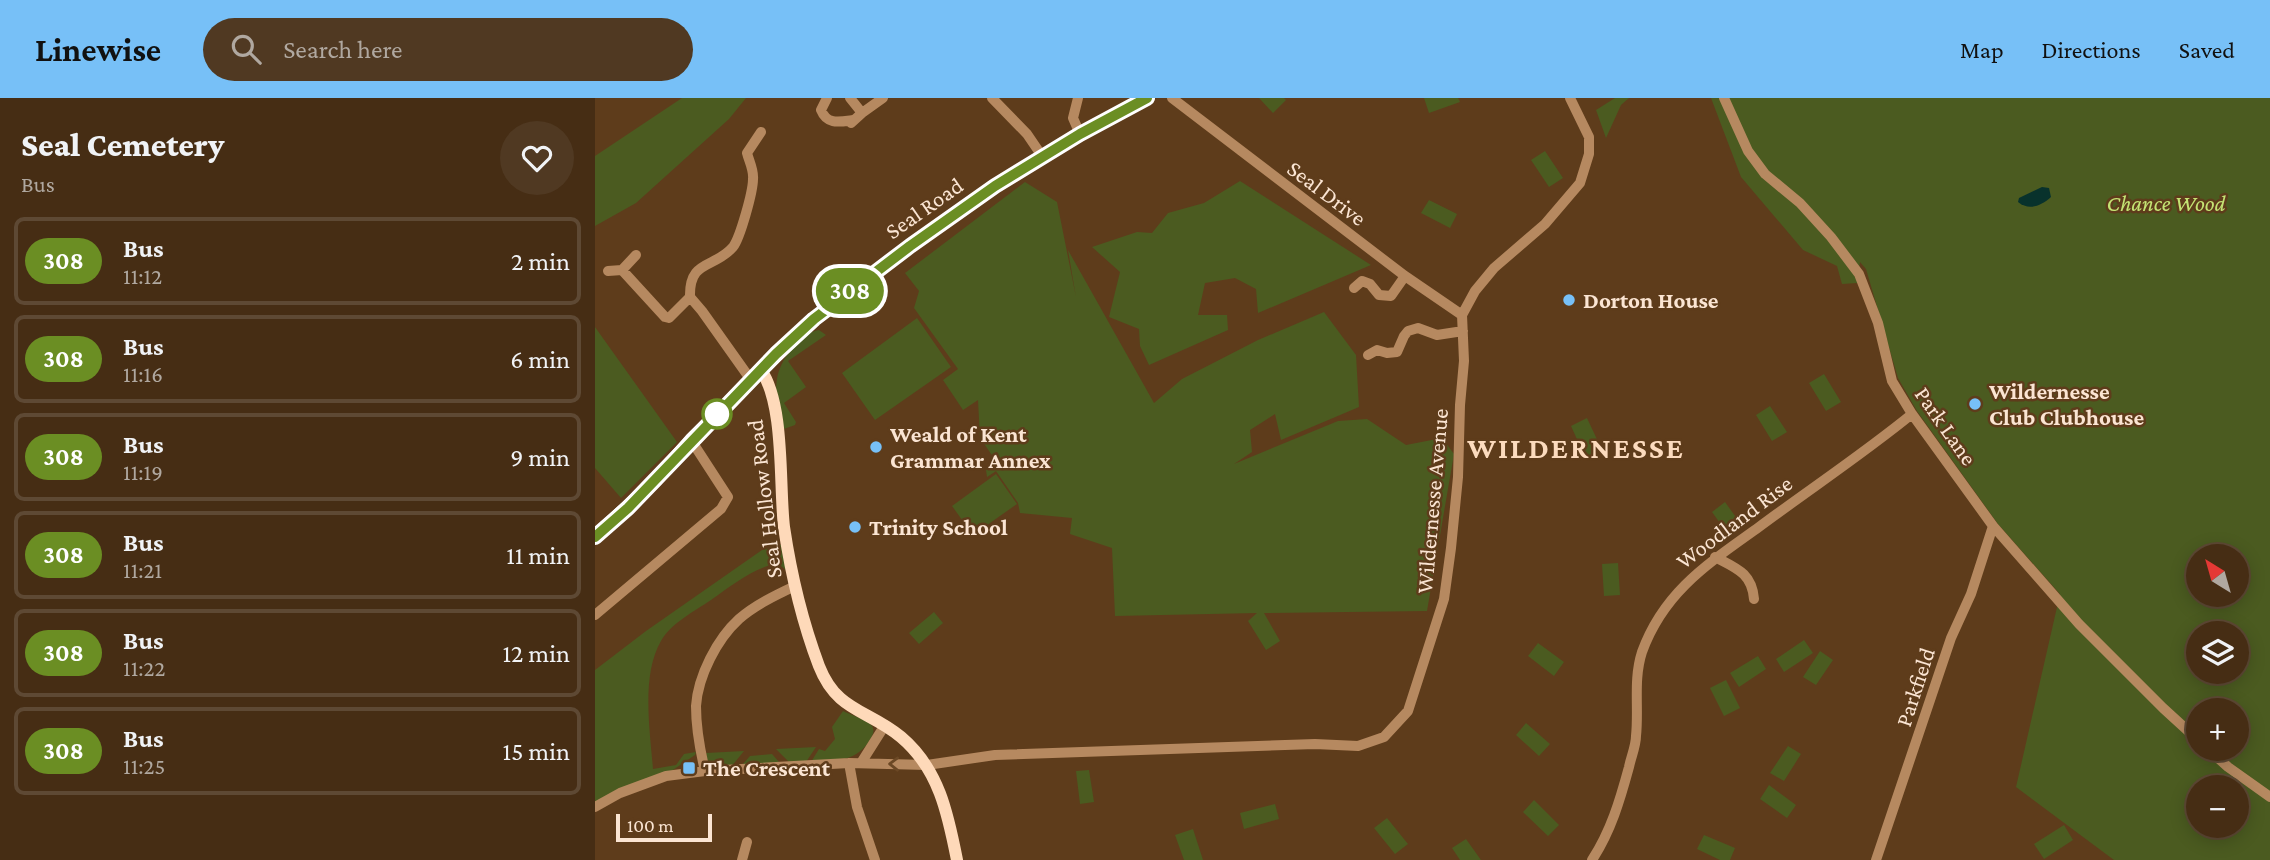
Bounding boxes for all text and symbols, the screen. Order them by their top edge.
search box [203,18,693,81]
icon: search [227,30,265,68]
text: Linewise [35,31,161,68]
text: Search here [283,35,403,64]
text: Map [1960,36,2004,63]
text: Directions [2042,36,2141,63]
text: Saved [2179,36,2235,63]
button: heart [500,121,574,195]
text: Seal Cemetery [21,126,225,163]
street label: Seal Drive [1282,155,1372,231]
text: Bus [21,171,55,197]
street label: Seal Road [880,172,968,244]
park label: Chance Wood [2107,190,2227,216]
text: Bus [123,234,164,263]
text: 308 [43,247,84,274]
text: 2 min [511,247,570,276]
text: 11:12 [123,263,162,289]
line badge: 308 [810,268,890,314]
text: 308 [830,277,870,304]
place label: Dorton House [1583,287,1719,313]
marker: Dorton House [1561,292,1577,308]
text: Bus [123,332,164,361]
text: 308 [43,345,84,372]
text: 6 min [510,345,570,374]
text: 11:16 [123,361,163,387]
place label: Wildernesse Club Clubhouse [1988,378,2144,430]
street label: Park Lane [1910,382,1982,470]
marker: Wildernesse Club Clubhouse [1967,396,1983,412]
unlabelled marker [702,399,732,429]
street label: Wildernesse Avenue [1411,407,1453,595]
street label: Seal Hollow Road [741,418,787,580]
place label: Weald of Kent Grammar Annex [889,421,1051,473]
text: Bus [123,430,164,459]
district label: WILDERNESSE [1466,431,1685,464]
marker: Weald of Kent Grammar Annex [868,439,884,455]
text: 308 [43,443,84,470]
text: 9 min [510,443,570,472]
text: 11:19 [123,459,163,485]
street label: Woodland Rise [1671,470,1797,574]
place label: Trinity School [869,514,1008,540]
marker: Trinity School [847,519,863,535]
text: Bus [123,528,164,557]
text: 308 [43,541,84,568]
text: 11 min [506,541,570,570]
north arrow [2186,544,2249,607]
map controls [2186,544,2249,838]
text: 11:21 [123,557,162,583]
button: layers [2186,621,2249,684]
text: Bus [123,626,164,655]
text: 308 [43,639,84,666]
text: 12 min [502,639,570,668]
street label: Parkfield [1890,644,1940,730]
text: 11:22 [123,655,165,681]
button: + [2186,698,2249,761]
text: Bus [123,724,164,753]
text: 308 [43,737,84,764]
text: 15 min [503,737,570,766]
text: 11:25 [123,753,165,779]
place label: The Crescent [703,755,831,781]
one-way arrow [888,756,899,772]
marker: The Crescent [681,760,697,776]
button: − [2186,775,2249,838]
scale bar [616,811,712,843]
text: 100 m [627,815,674,836]

